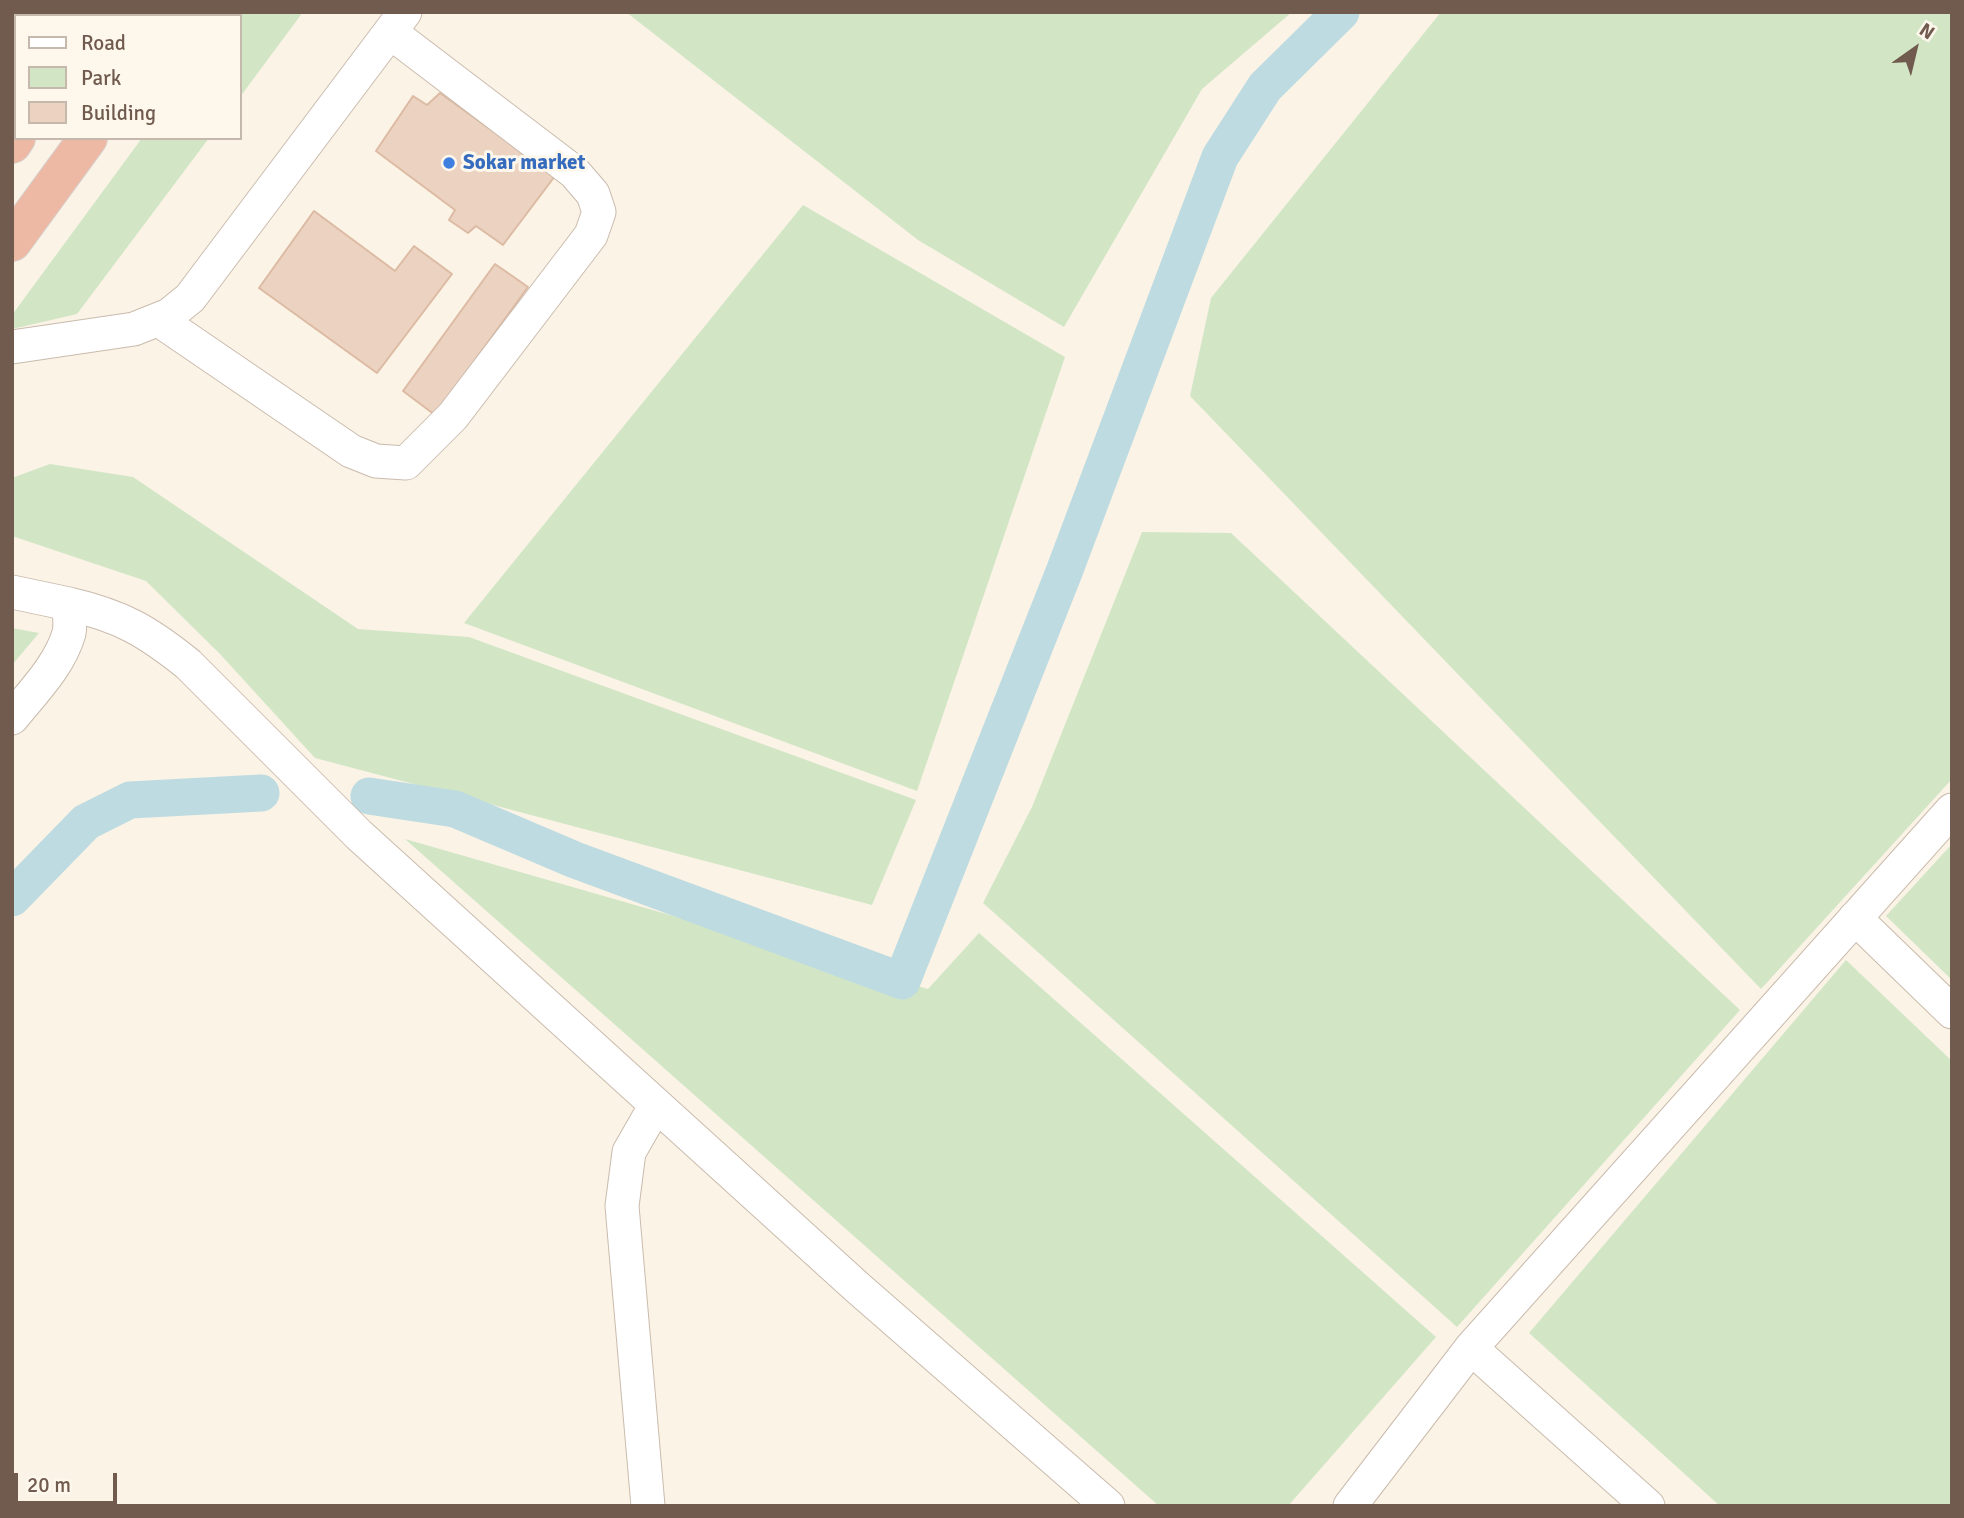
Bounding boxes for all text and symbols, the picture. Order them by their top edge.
legend [14,14,242,140]
north arrow [1880,14,1950,84]
text: N [1915,18,1939,45]
text: Road [81,30,126,56]
text: Park [81,65,121,91]
text: Building [81,100,156,126]
place label: Sokar market [463,150,585,176]
marker: Sokar market [441,155,457,171]
scale bar [18,1458,121,1502]
text: 20 m [27,1472,71,1498]

